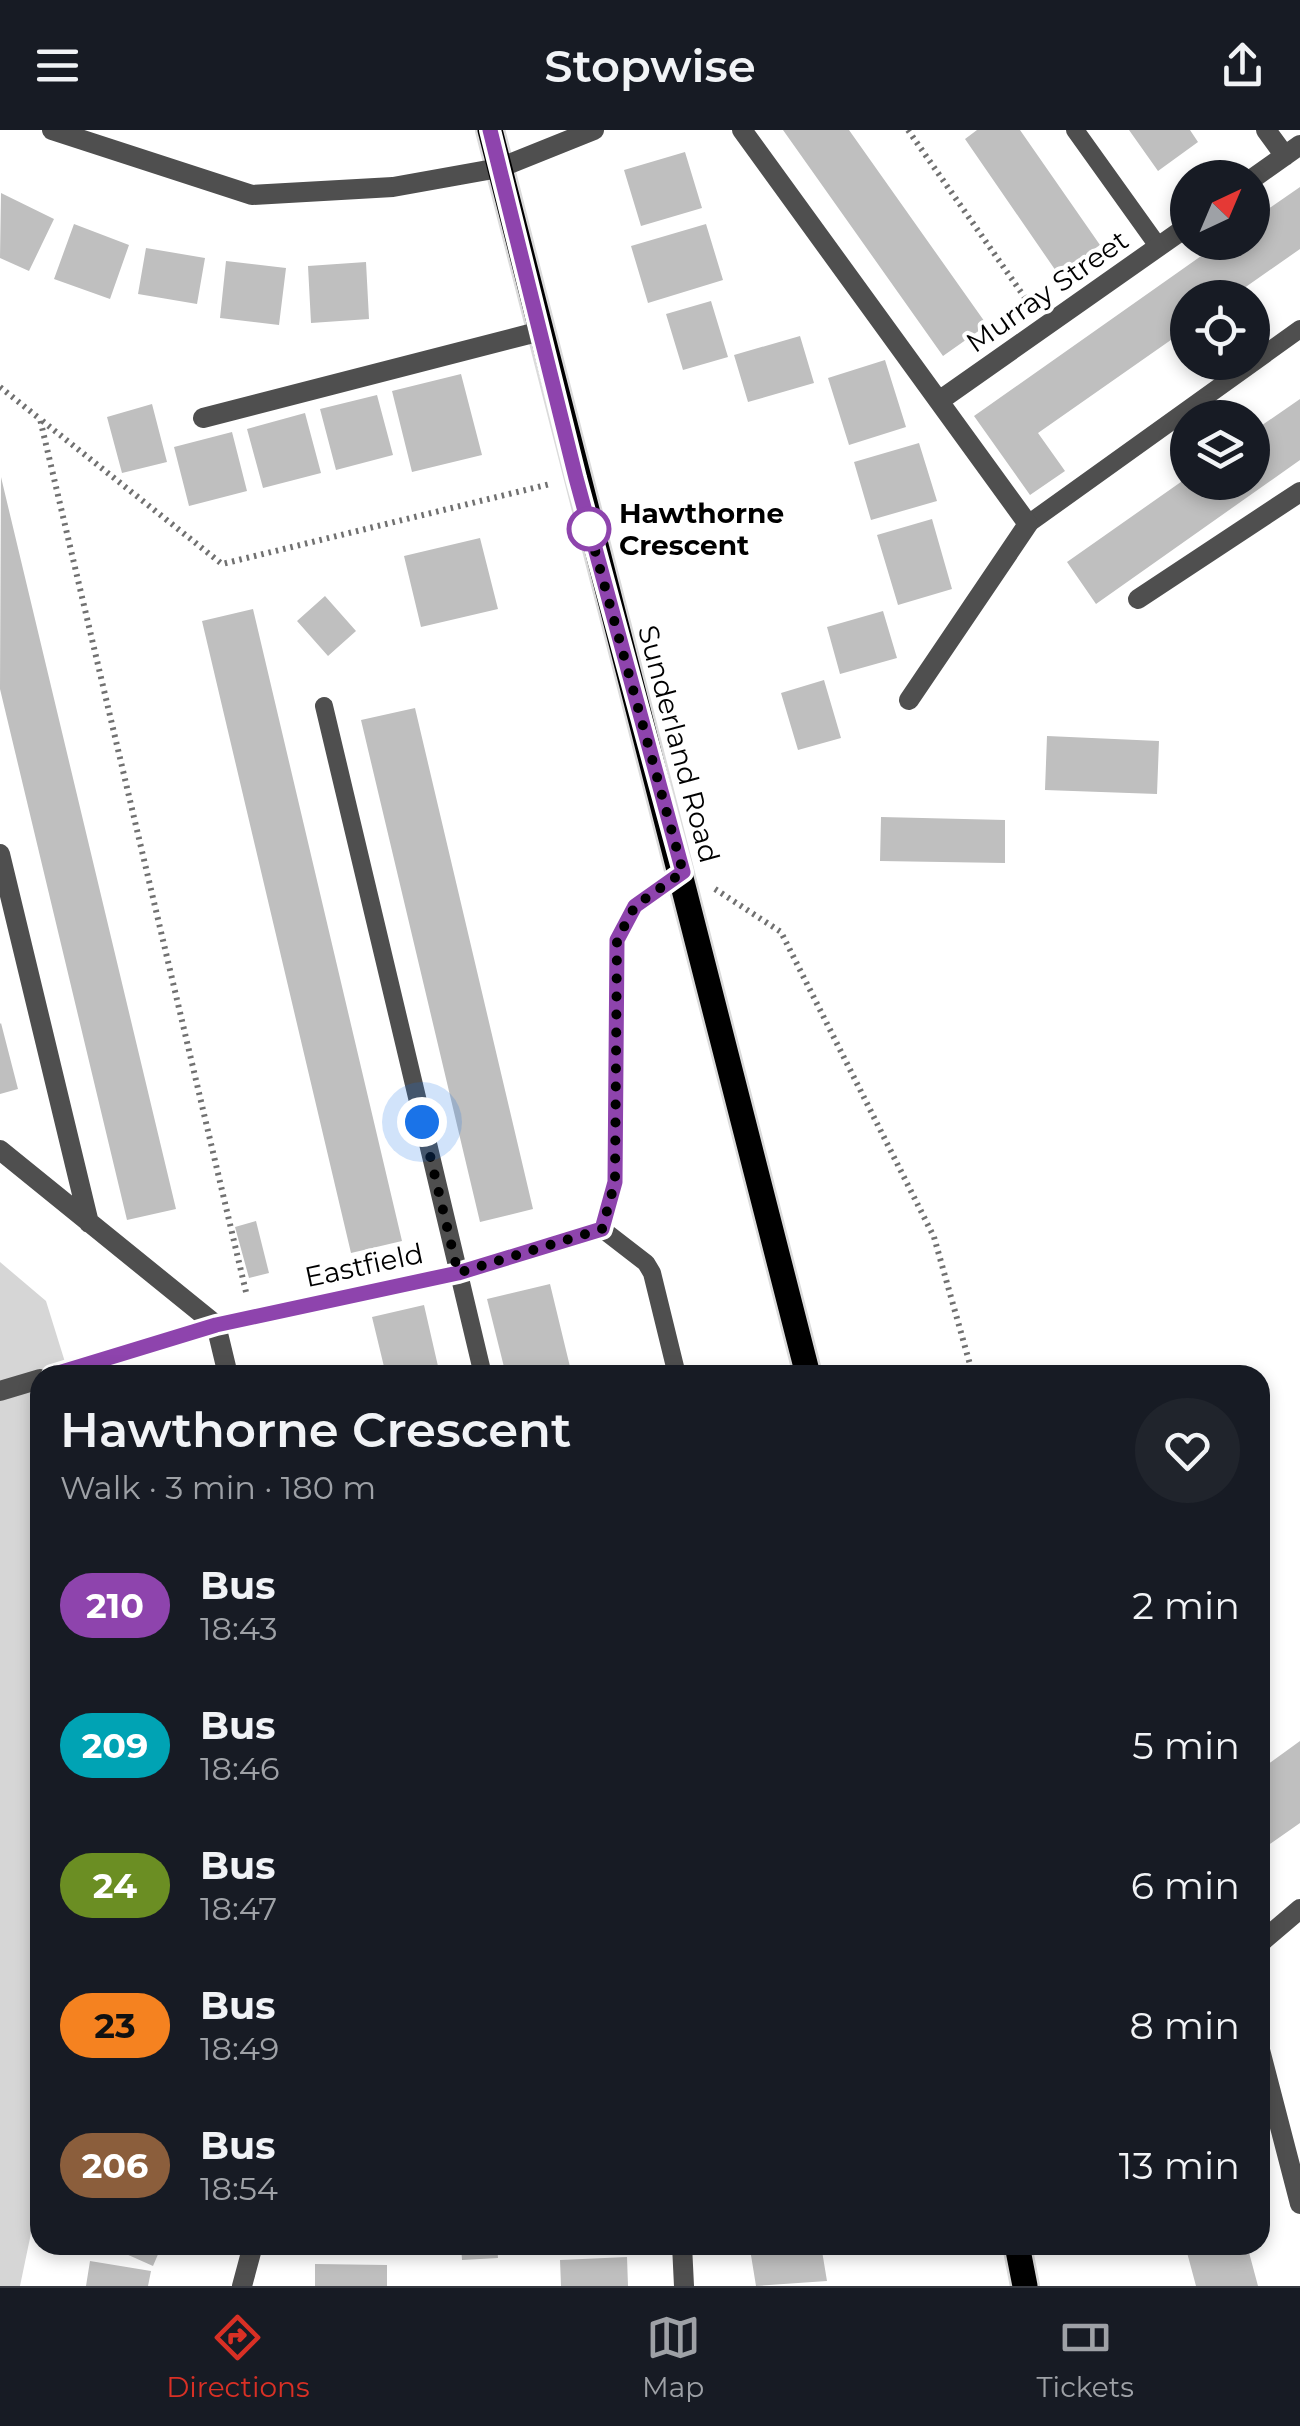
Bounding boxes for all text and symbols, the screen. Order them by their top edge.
icon: menu [30,38,85,93]
text: Stopwise [544,38,756,93]
icon: share [1215,38,1270,93]
north arrow [1170,160,1270,260]
map controls [1170,160,1270,500]
street label: Murray Street [960,223,1134,359]
button: locate [1170,280,1270,380]
button: layers [1170,400,1270,500]
place label: Hawthorne Crescent [619,496,784,562]
marker: Hawthorne Crescent [568,508,610,550]
street label: Sunderland Road [631,622,727,866]
your location [397,1097,447,1147]
street label: Eastfield [302,1236,426,1294]
button: heart [1135,1398,1240,1503]
text: Hawthorne Crescent [60,1401,571,1459]
text: Walk · 3 min · 180 m [60,1468,376,1507]
text: Bus [200,1562,275,1609]
text: 2 min [1132,1582,1240,1629]
text: 210 [86,1584,144,1627]
text: 18:43 [200,1609,277,1648]
text: Bus [200,1702,275,1749]
text: 5 min [1132,1722,1240,1769]
text: 209 [82,1724,148,1767]
text: 18:46 [200,1749,279,1788]
text: Bus [200,1842,275,1889]
text: 6 min [1131,1862,1240,1909]
text: 24 [93,1864,137,1907]
text: 18:47 [200,1889,277,1928]
text: Bus [200,1982,275,2029]
text: 8 min [1130,2002,1240,2049]
text: 23 [94,2004,136,2047]
text: 18:49 [200,2029,279,2068]
text: Bus [200,2122,275,2169]
text: 13 min [1119,2142,1240,2189]
text: 206 [82,2144,148,2187]
text: 18:54 [200,2169,278,2208]
tab: Directions [166,2310,310,2404]
tab: Map [642,2310,704,2404]
tab: Tickets [1037,2310,1134,2404]

